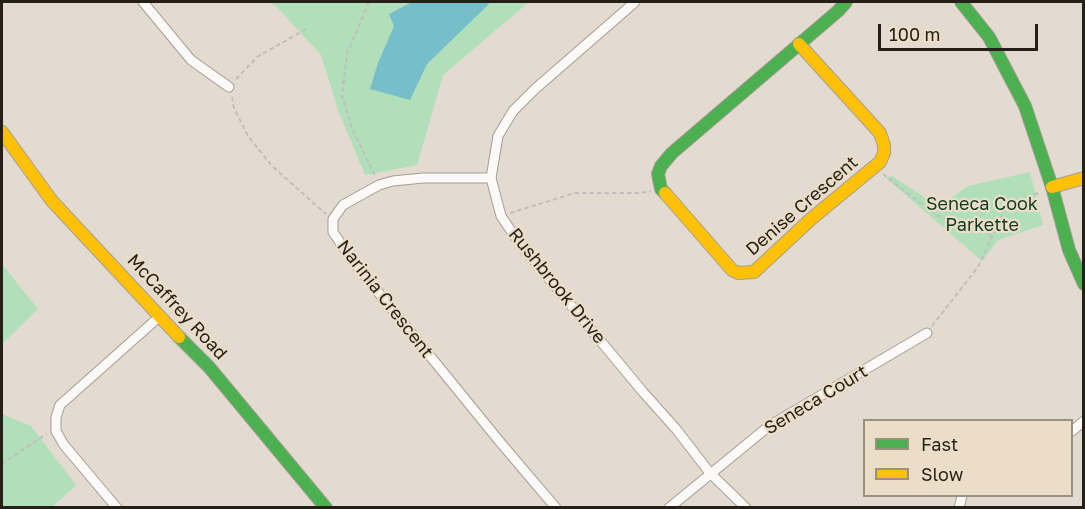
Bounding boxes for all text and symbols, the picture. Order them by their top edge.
scale bar [881,12,1042,50]
text: 100 m [889,23,940,45]
street label: Denise Crescent [742,152,862,260]
park label: Seneca Cook Parkette [926,193,1038,236]
street label: Rushbrook Drive [504,224,610,348]
street label: Narinia Crescent [332,236,438,362]
street label: McCaffrey Road [123,250,231,364]
street label: Seneca Court [761,361,871,439]
legend [863,419,1073,497]
text: Fast [921,433,958,455]
text: Slow [921,463,963,485]

